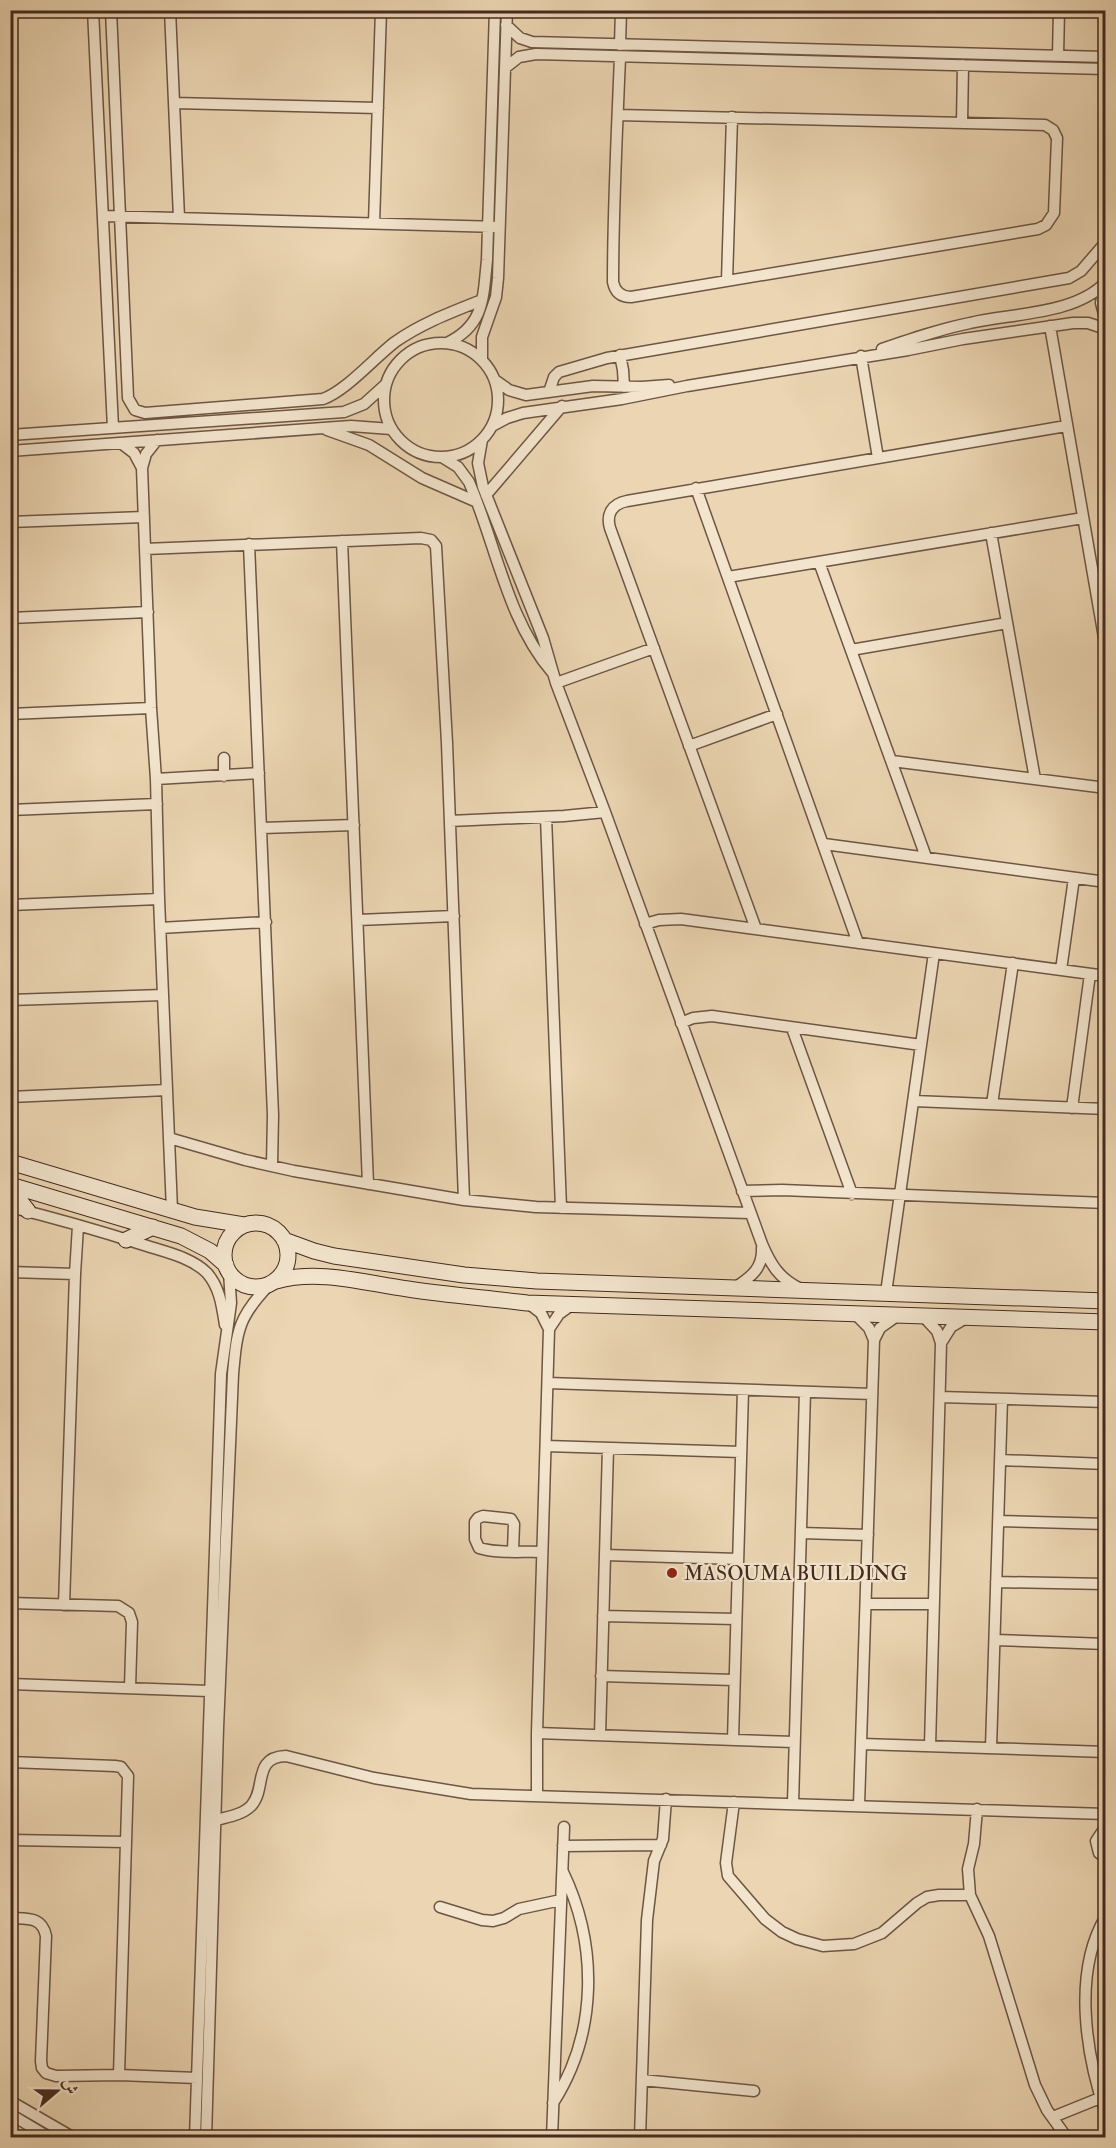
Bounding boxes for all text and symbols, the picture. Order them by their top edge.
place label: MASOUMA BUILDING [684,1561,907,1586]
marker: MASOUMA BUILDING [665,1566,679,1580]
north arrow [27,2061,87,2121]
text: ش [58,2075,82,2097]

